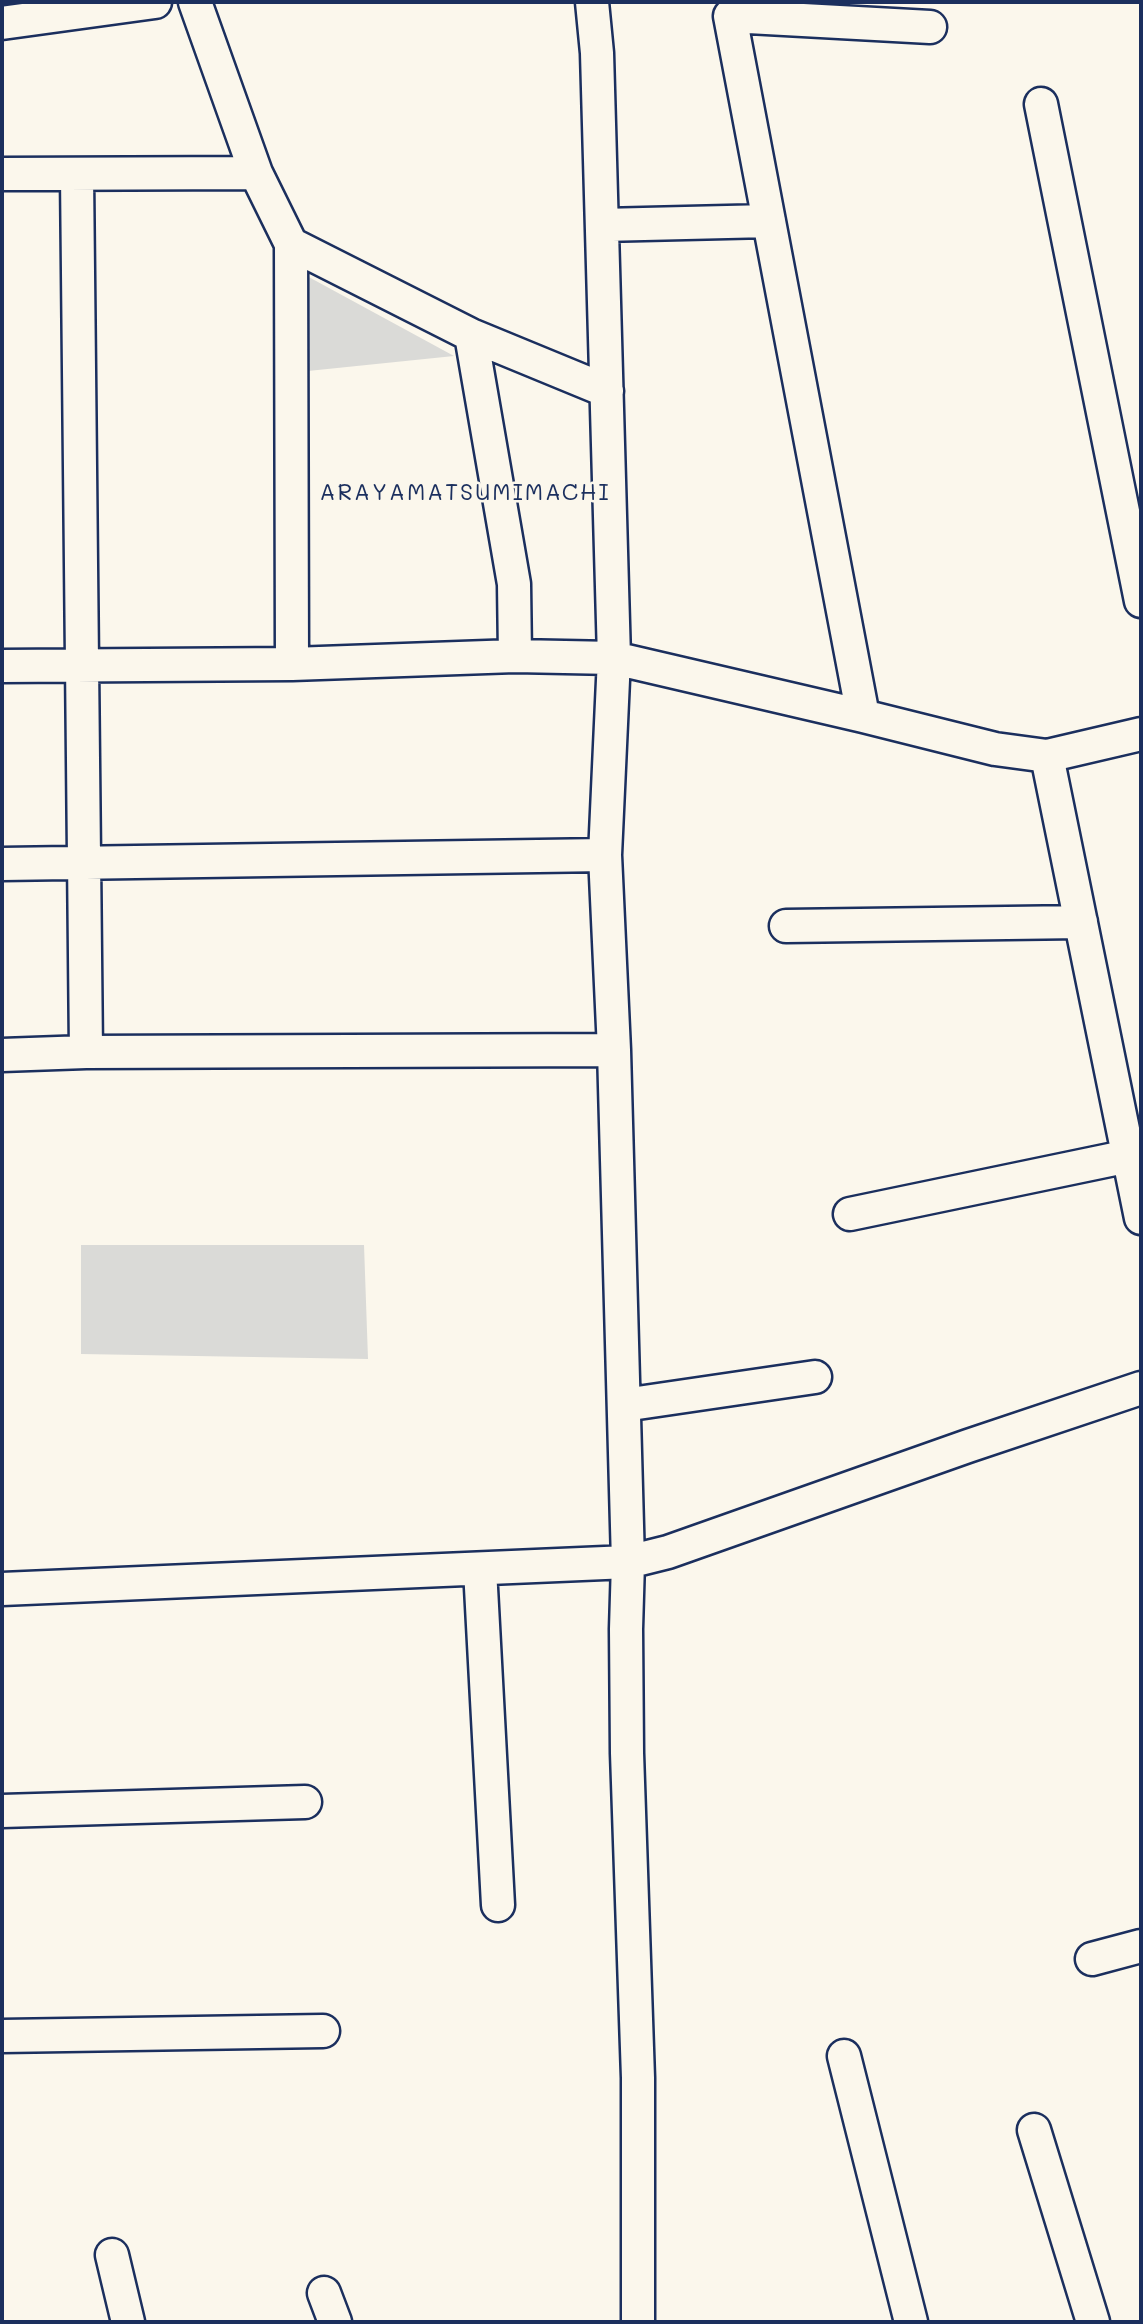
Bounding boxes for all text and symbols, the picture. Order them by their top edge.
district label: ARAYAMATSUMIMACHI [322,479,608,507]

